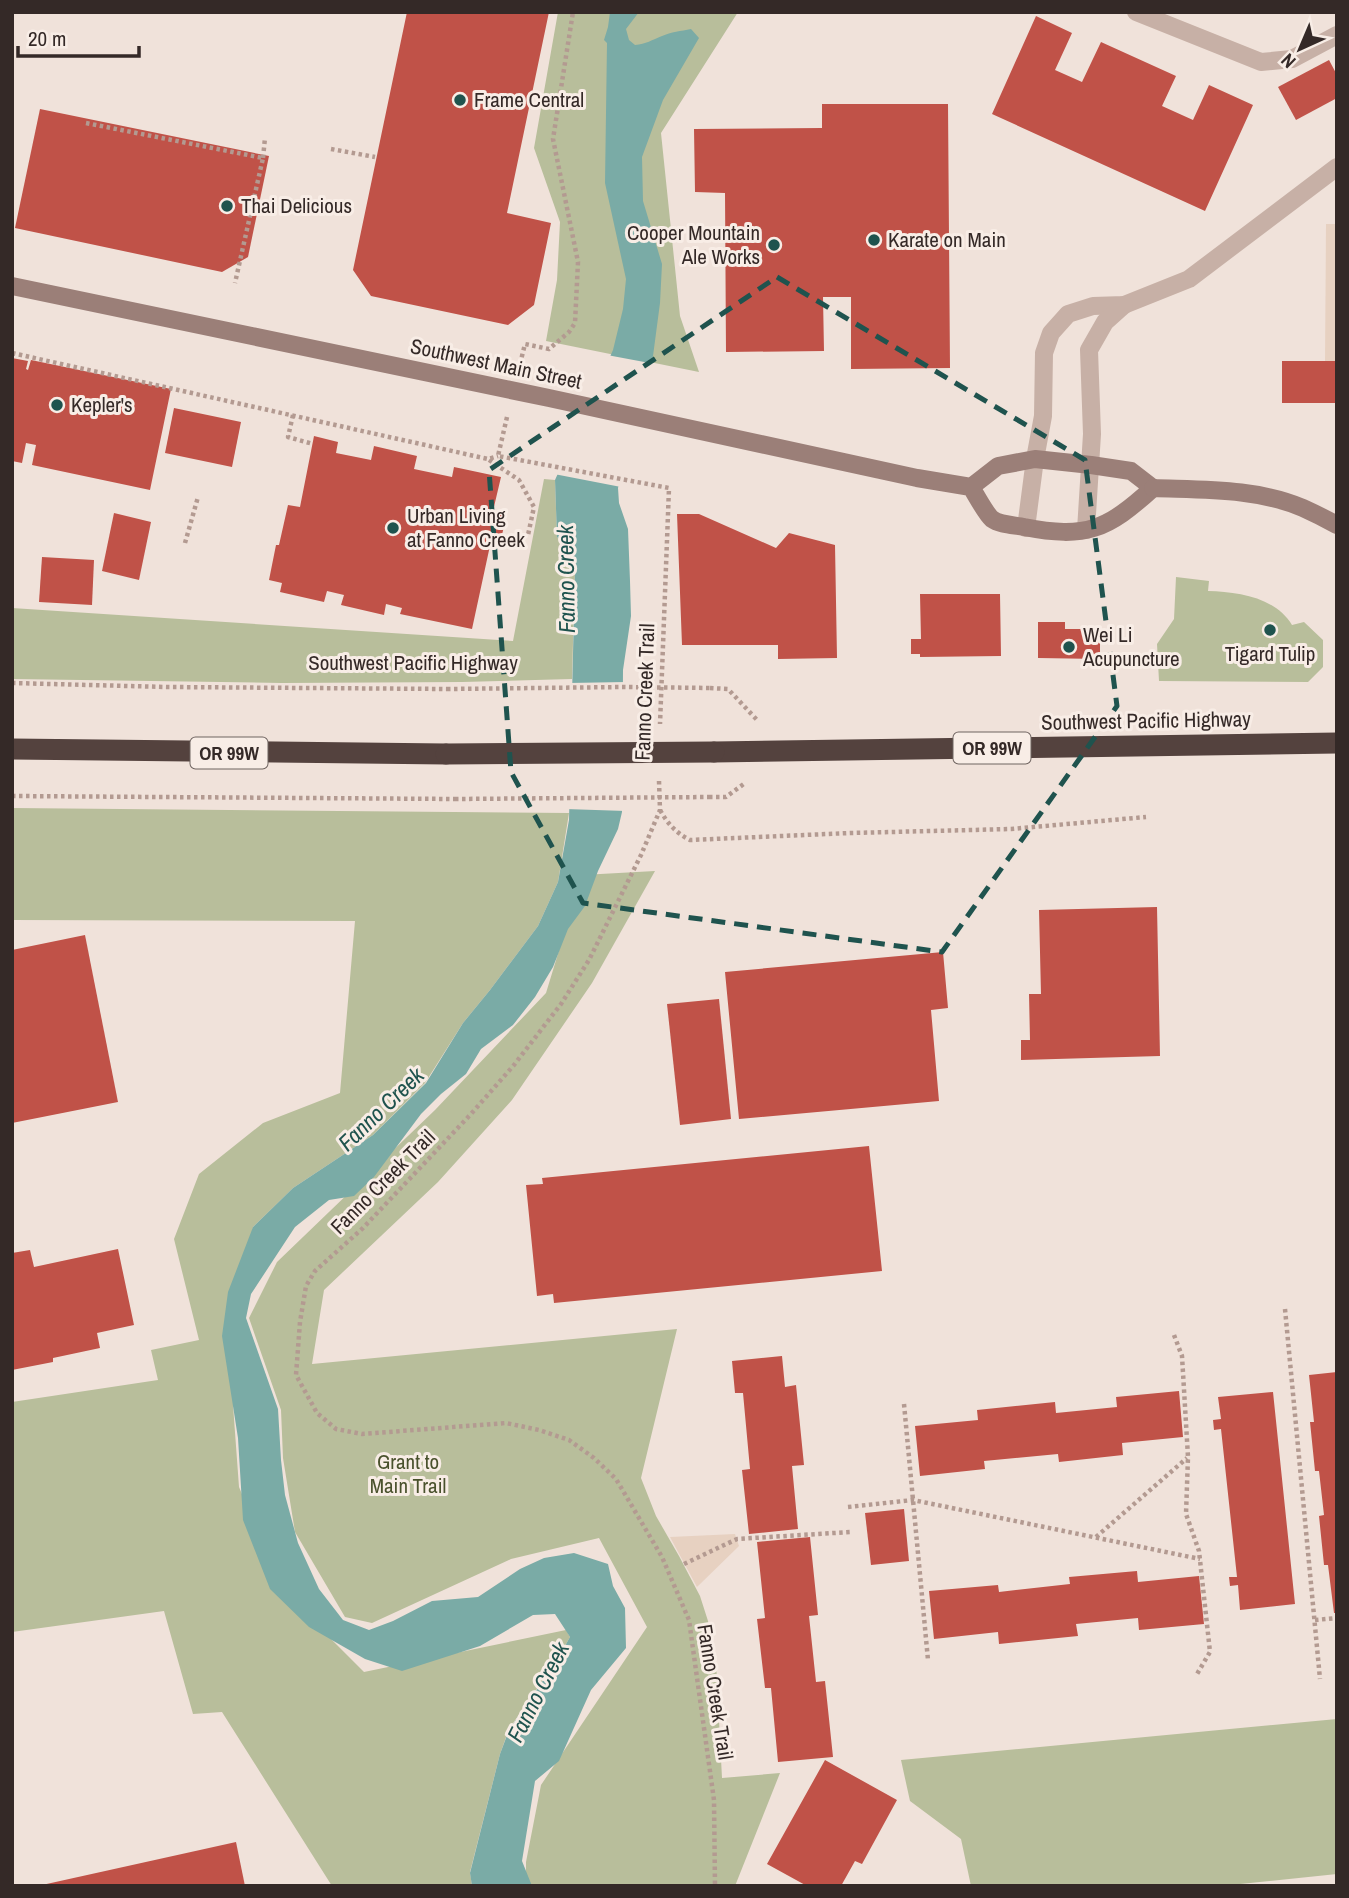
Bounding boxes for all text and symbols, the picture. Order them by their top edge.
scale bar [18,14,138,58]
north arrow [1265,14,1335,84]
text: 20 m [28,24,66,53]
text: N [1275,48,1301,74]
place label: Frame Central [474,85,584,114]
marker: Frame Central [452,92,468,108]
place label: Thai Delicious [241,191,352,220]
marker: Thai Delicious [219,198,235,214]
place label: Cooper Mountain Ale Works [627,218,760,271]
place label: Karate on Main [888,225,1006,254]
marker: Karate on Main [866,232,882,248]
marker: Cooper Mountain Ale Works [766,237,782,253]
street label: Southwest Main Street [408,331,585,396]
place label: Kepler's [71,390,133,419]
marker: Kepler's [49,397,65,413]
place label: Urban Living at Fanno Creek [407,501,525,554]
marker: Urban Living at Fanno Creek [385,520,401,536]
water label: Fanno Creek [549,523,582,633]
place label: Wei Li Acupuncture [1082,620,1180,673]
marker: Tigard Tulip [1262,622,1278,638]
street label: Fanno Creek Trail [628,623,661,761]
marker: Wei Li Acupuncture [1061,639,1077,655]
place label: Tigard Tulip [1225,639,1315,668]
street label: Southwest Pacific Highway [308,648,518,677]
street label: Southwest Pacific Highway [1041,704,1251,737]
road number: OR 99W [954,733,1030,764]
road number: OR 99W [190,738,268,768]
water label: Fanno Creek [331,1059,432,1157]
street label: Fanno Creek Trail [324,1123,441,1240]
park label: Grant to Main Trail [370,1447,446,1500]
street label: Fanno Creek Trail [690,1622,741,1762]
water label: Fanno Creek [499,1635,577,1747]

